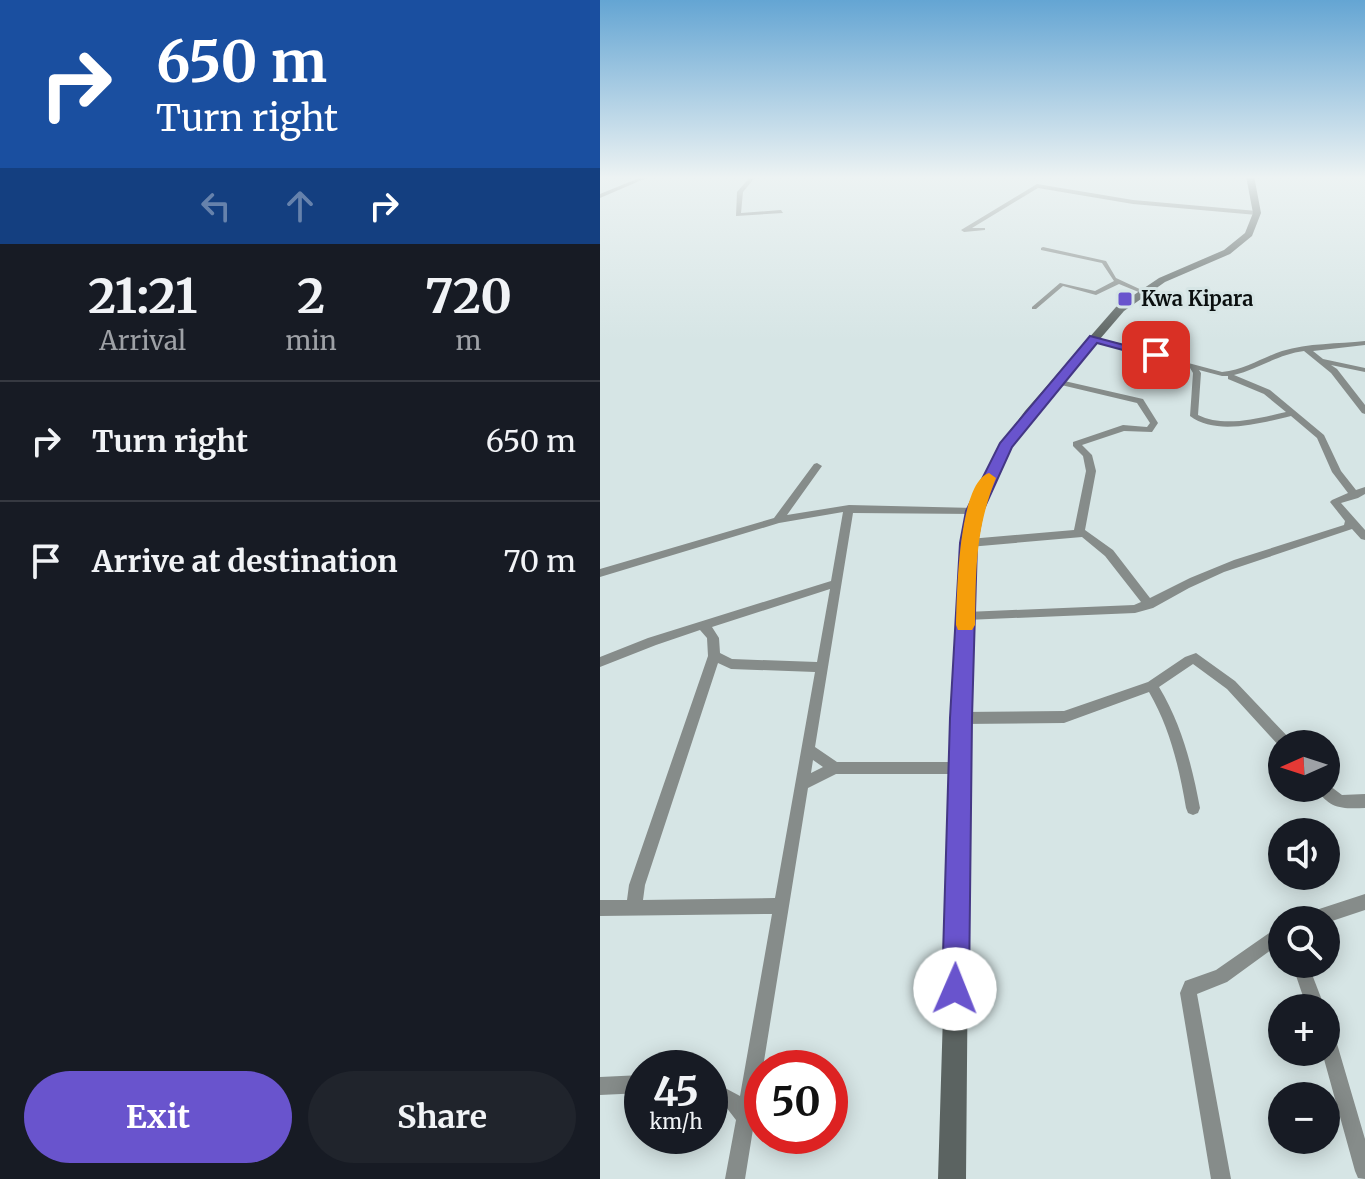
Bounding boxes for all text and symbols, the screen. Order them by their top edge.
text: 650 m [156,27,327,97]
icon: right [24,32,128,136]
text: Turn right [156,96,338,141]
icon: left [194,184,238,228]
icon: ahead [278,184,322,228]
icon: right [362,184,406,228]
text: 21:21 [88,266,198,326]
text: 2 [297,266,325,326]
text: 720 [425,266,512,326]
place label: Kwa Kipara [1141,286,1253,311]
marker: Kwa Kipara [1116,290,1134,308]
pin [1122,321,1190,389]
text: Arrival [99,324,186,357]
text: min [285,324,337,357]
text: m [456,324,481,357]
icon: arrive [1134,333,1178,377]
icon: right [24,419,68,463]
text: Turn right [92,422,248,460]
text: 650 m [486,422,576,460]
icon: arrive [24,539,68,583]
text: Arrive at destination [92,542,398,580]
text: 70 m [503,542,576,580]
north arrow [1268,730,1340,802]
map controls [1268,730,1340,1154]
button: sound [1268,818,1340,890]
button: search [1268,906,1340,978]
position arrow [913,947,997,1031]
button: + [1268,994,1340,1066]
speed limit sign: 50 [744,1050,848,1154]
text: 45 [653,1067,699,1117]
button: Exit [24,1071,292,1163]
button: Share [308,1071,576,1163]
button: − [1268,1082,1340,1154]
text: km/h [650,1109,702,1134]

